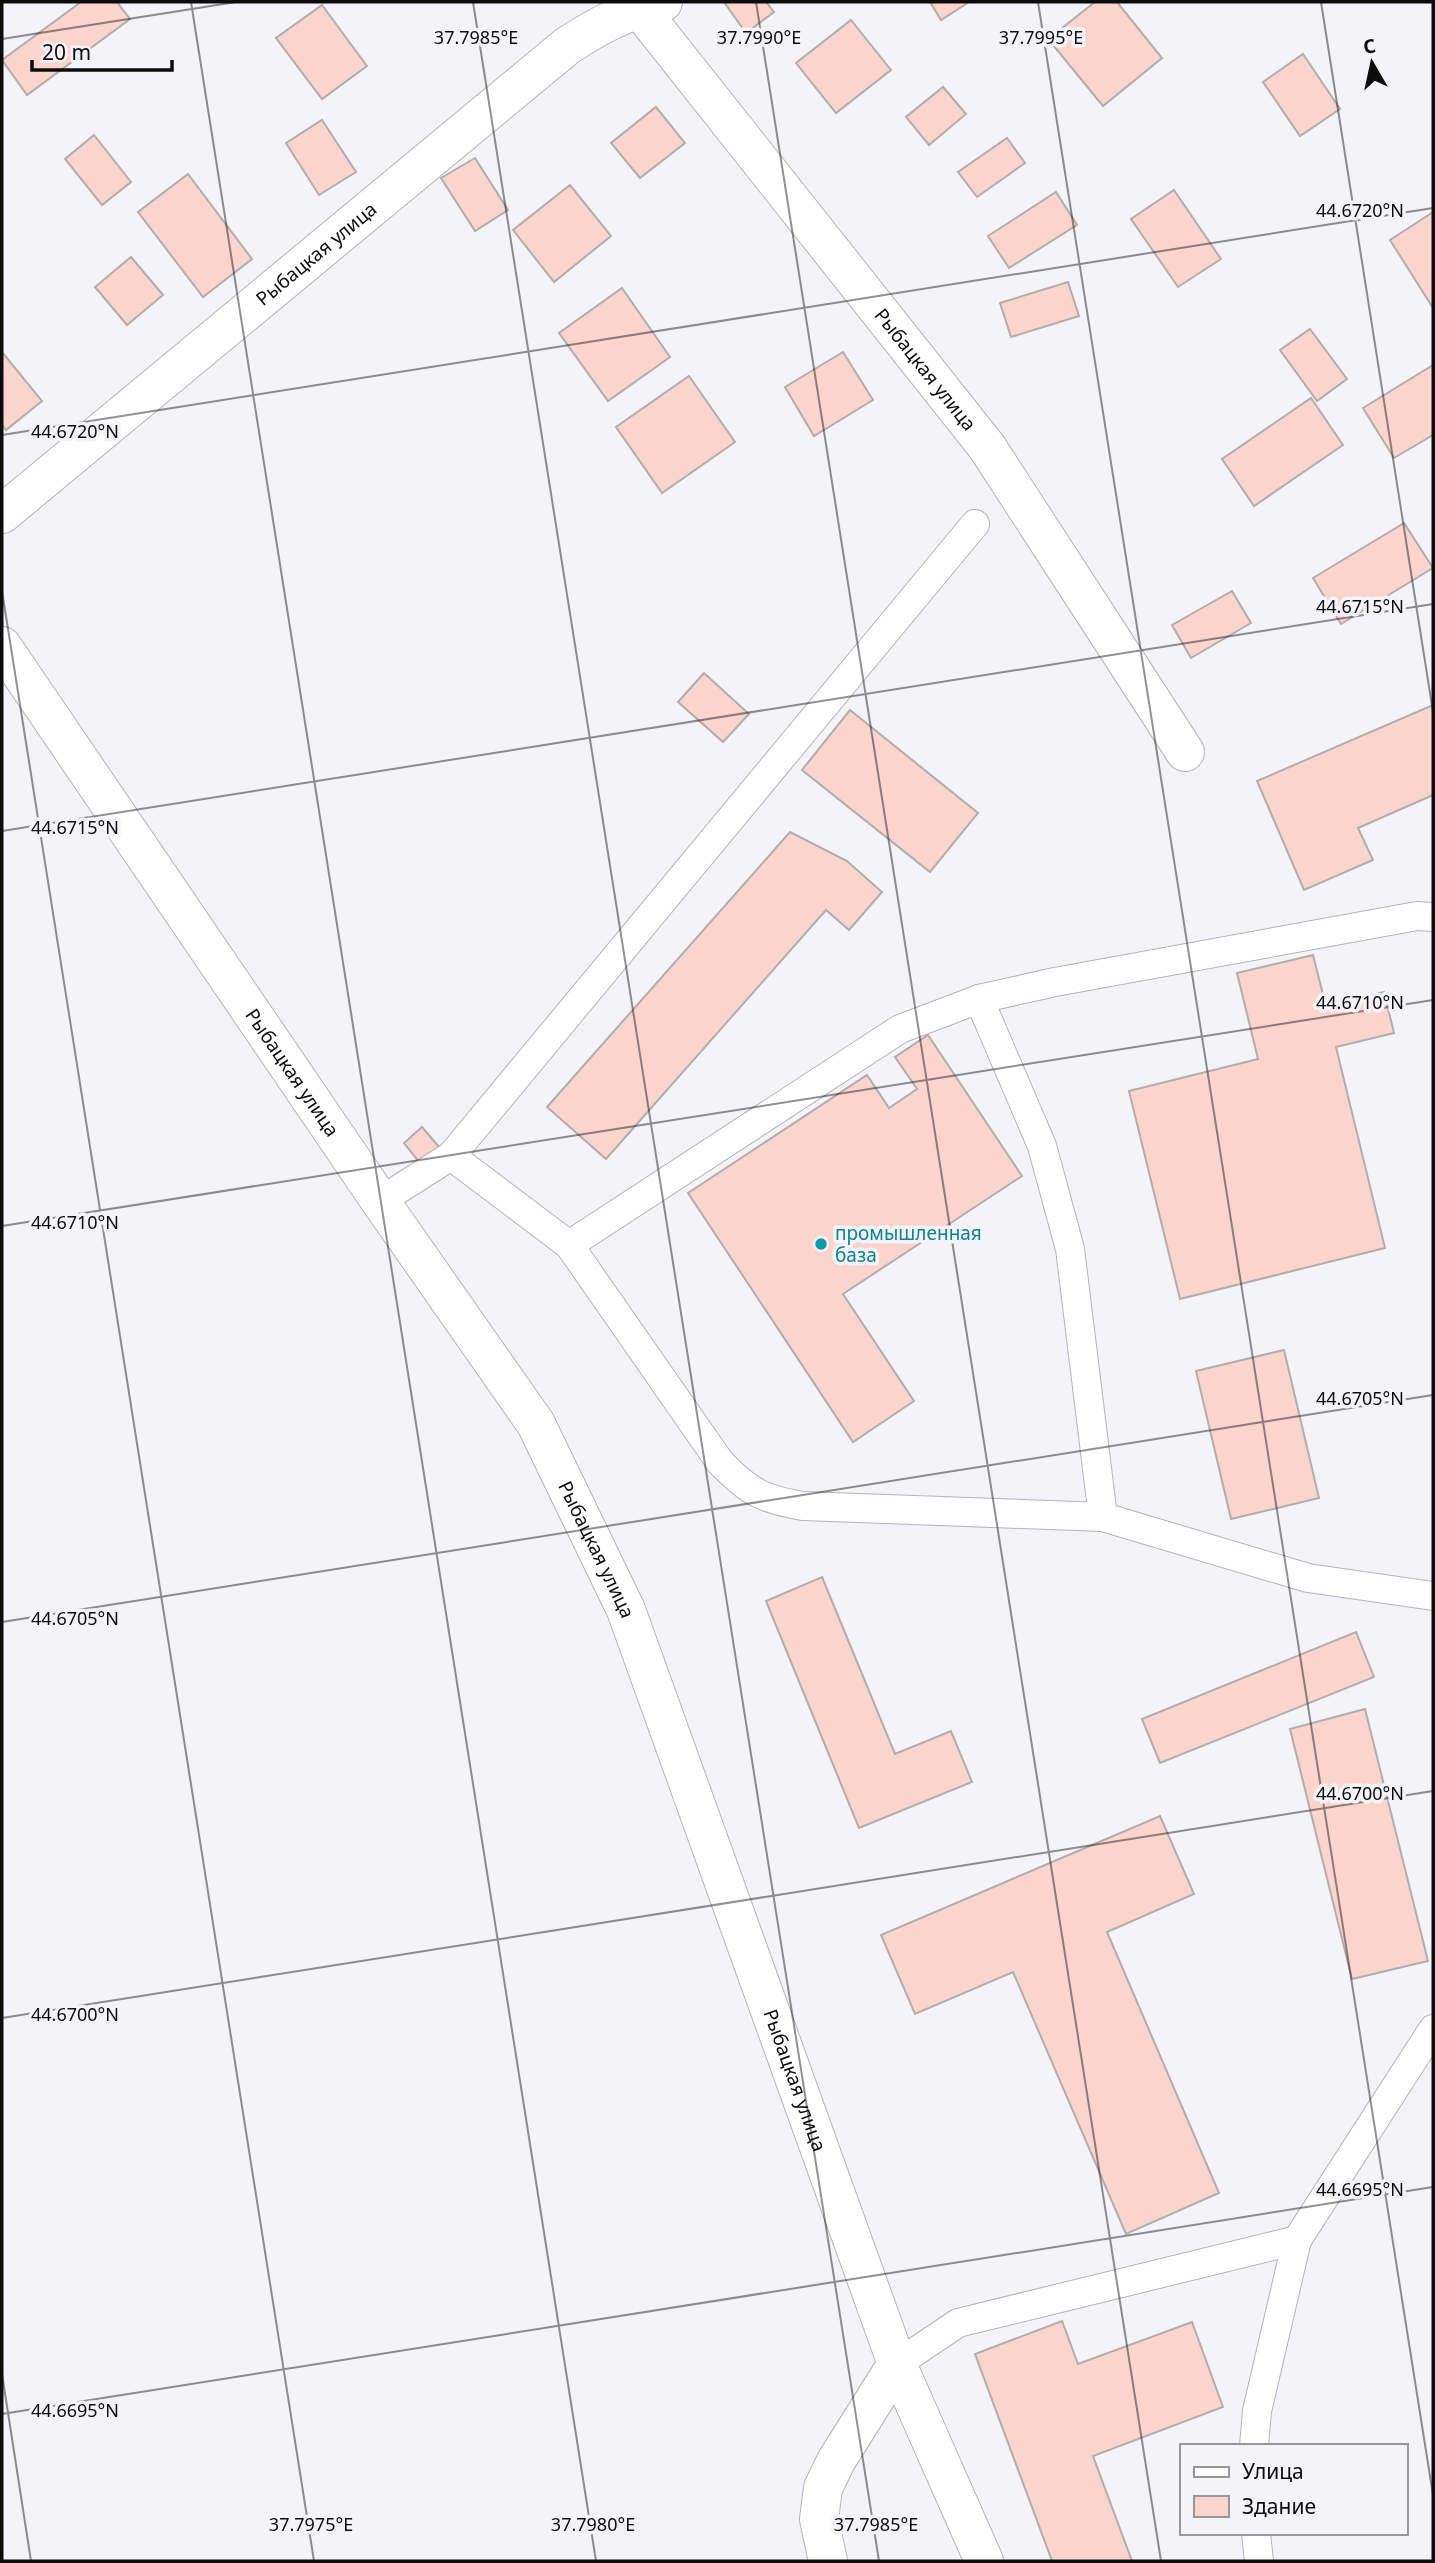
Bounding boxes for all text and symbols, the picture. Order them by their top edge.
text: 37.7985°E [434,25,518,49]
text: 37.7990°E [717,25,801,49]
text: 37.7995°E [999,25,1083,49]
scale bar [32,28,172,72]
north arrow [1337,28,1407,98]
text: С [1361,32,1377,60]
text: 20 m [42,38,91,66]
street label: Рыбацкая улица [250,196,382,311]
text: 44.6720°N [1316,198,1404,222]
street label: Рыбацкая улица [869,303,982,436]
text: 44.6720°N [31,419,119,443]
text: 44.6715°N [1316,594,1404,618]
text: 44.6715°N [31,815,119,839]
text: 44.6710°N [1316,990,1404,1014]
street label: Рыбацкая улица [240,1003,345,1142]
text: 44.6710°N [31,1210,119,1234]
place label: промышленная база [835,1220,982,1268]
marker: промышленная база [813,1236,829,1252]
text: 44.6705°N [1316,1386,1404,1410]
street label: Рыбацкая улица [552,1476,641,1621]
text: 44.6705°N [31,1606,119,1630]
text: 44.6700°N [1316,1781,1404,1805]
text: 44.6700°N [31,2002,119,2026]
street label: Рыбацкая улица [757,2005,833,2155]
text: 44.6695°N [1316,2177,1404,2201]
text: 44.6695°N [31,2398,119,2422]
legend [1180,2444,1407,2535]
text: Улица [1242,2457,1304,2485]
text: Здание [1242,2492,1316,2520]
text: 37.7975°E [269,2512,353,2536]
text: 37.7980°E [551,2512,635,2536]
text: 37.7985°E [834,2512,918,2536]

